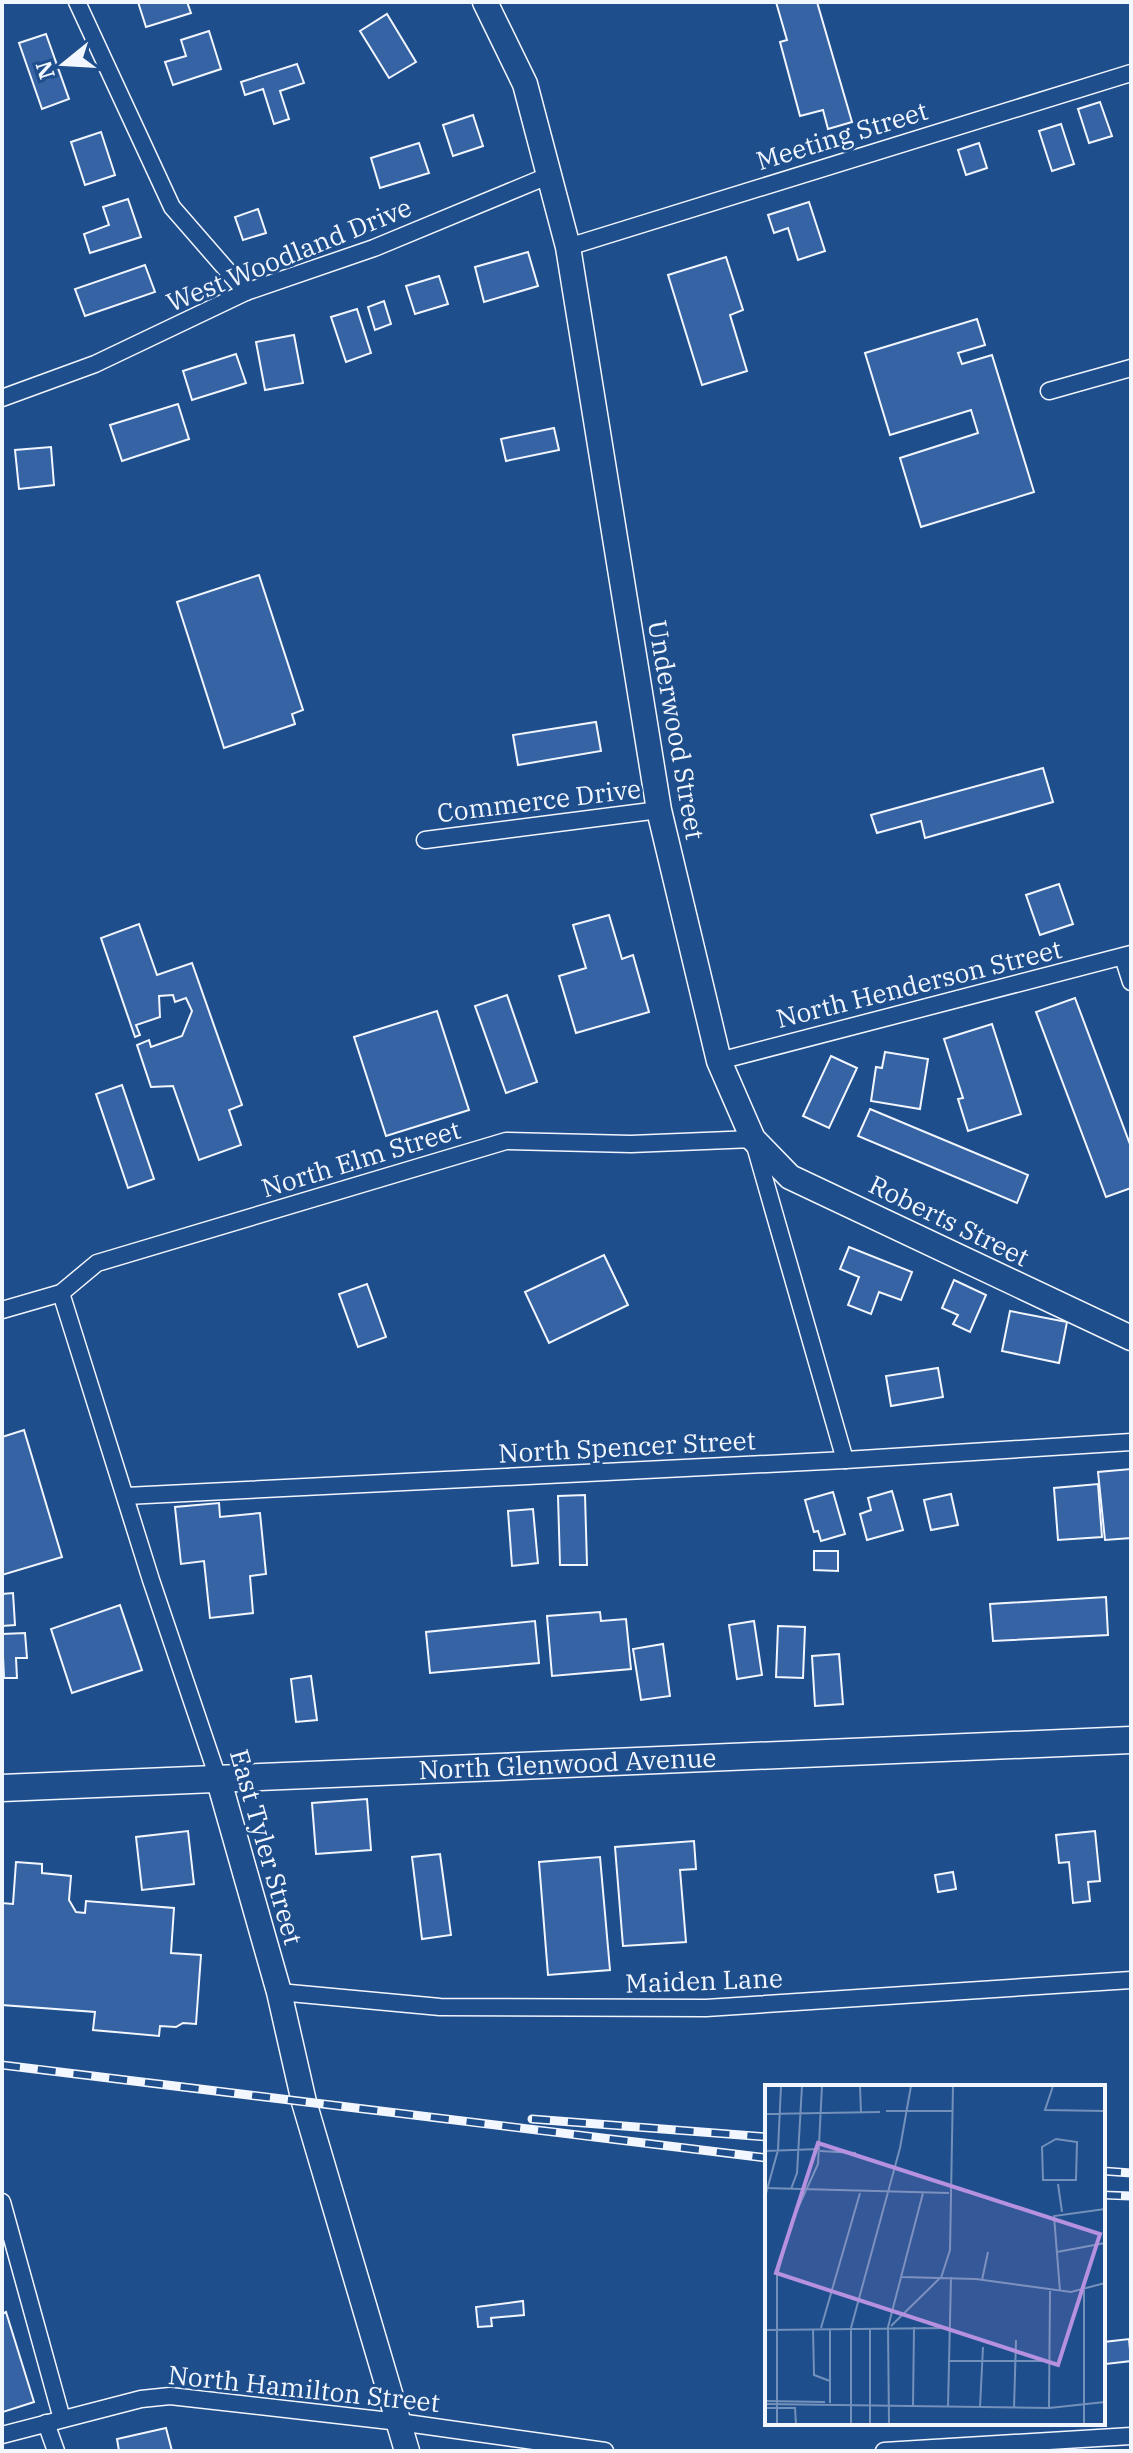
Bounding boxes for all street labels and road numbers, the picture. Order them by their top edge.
street label: Meeting Street [752,93,932,177]
street label: West Woodland Drive [161,189,416,319]
street label: Underwood Street [641,617,713,842]
street label: Commerce Drive [435,771,643,829]
street label: North Henderson Street [772,931,1065,1035]
street label: North Elm Street [257,1112,464,1204]
street label: Roberts Street [864,1167,1035,1274]
street label: North Spencer Street [497,1422,756,1470]
street label: North Glenwood Avenue [418,1740,717,1786]
street label: East Tyler Street [223,1745,311,1948]
street label: Maiden Lane [625,1960,783,2000]
street label: North Hamilton Street [167,2357,442,2419]

